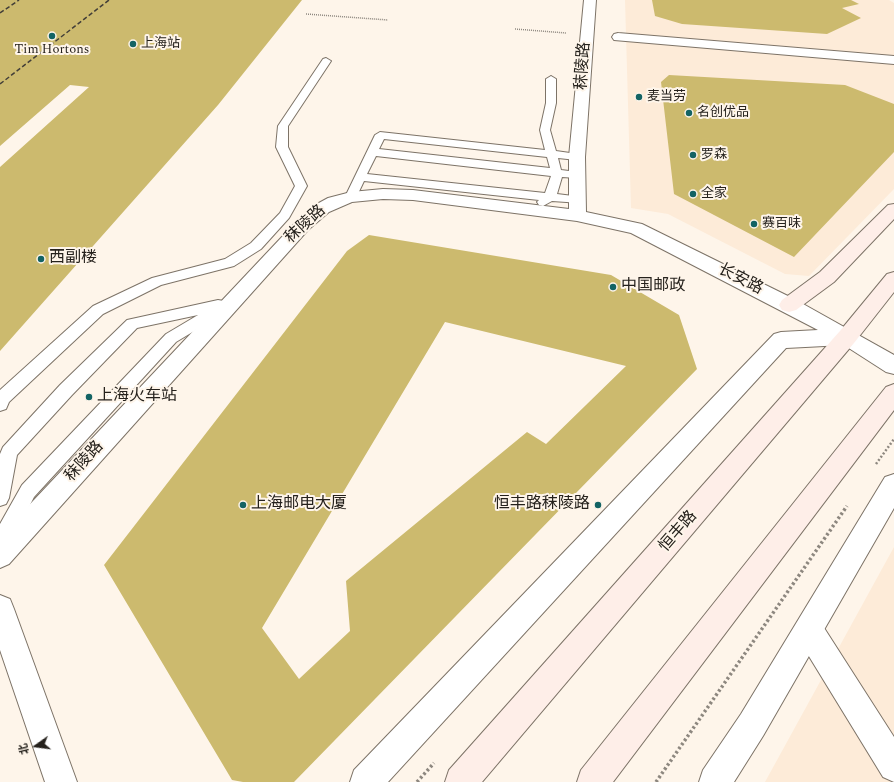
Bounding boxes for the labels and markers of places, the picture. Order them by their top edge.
marker: Tim Hortons [47,31,57,41]
place label: 上海站 [141,36,180,52]
marker: 上海站 [128,39,138,49]
place label: Tim Hortons [15,42,89,58]
place label: 麦当劳 [647,89,686,105]
marker: 麦当劳 [634,92,644,102]
place label: 名创优品 [697,105,749,121]
marker: 名创优品 [684,108,694,118]
place label: 罗森 [701,147,727,163]
marker: 罗森 [688,150,698,160]
place label: 全家 [701,186,727,202]
marker: 全家 [688,189,698,199]
place label: 赛百味 [762,216,801,232]
marker: 赛百味 [749,219,759,229]
place label: 西副楼 [49,249,97,269]
marker: 西副楼 [36,254,46,264]
place label: 中国邮政 [621,277,685,297]
marker: 中国邮政 [608,282,618,292]
place label: 上海火车站 [97,387,177,407]
marker: 上海火车站 [84,392,94,402]
place label: 上海邮电大厦 [251,495,347,515]
place label: 恒丰路秣陵路 [494,495,590,515]
marker: 上海邮电大厦 [238,500,248,510]
marker: 恒丰路秣陵路 [593,500,603,510]

